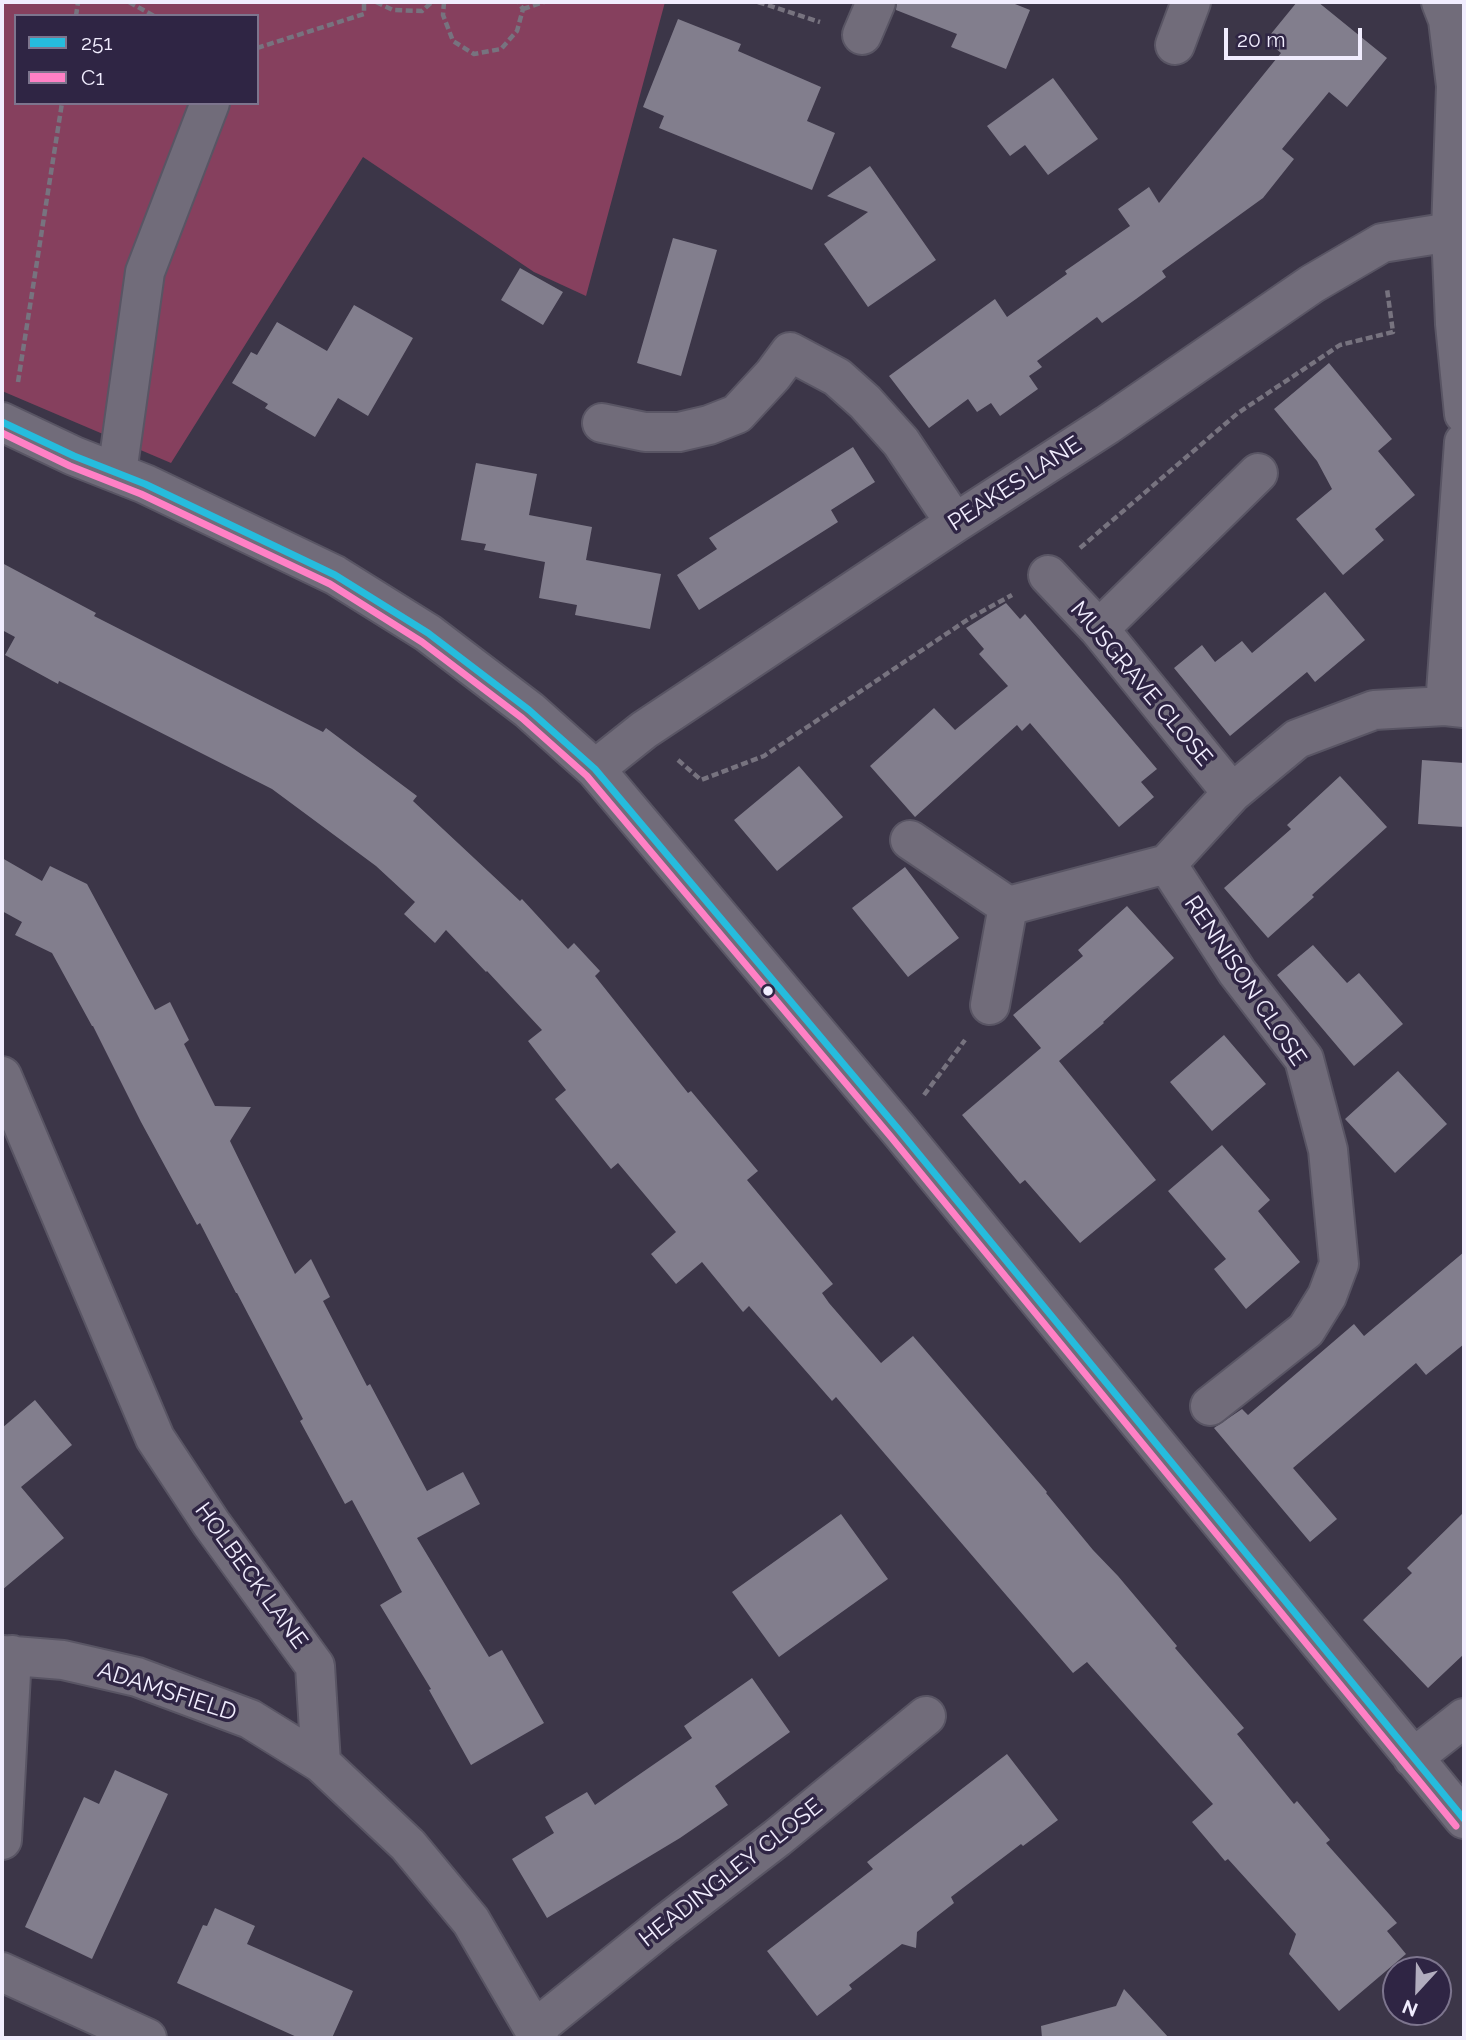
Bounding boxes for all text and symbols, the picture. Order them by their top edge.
legend [14,14,259,105]
scale bar [1228,14,1366,58]
text: 20 m [1237,27,1285,52]
text: 251 [81,30,112,55]
text: C1 [81,65,104,90]
street label: PEAKES LANE [943,431,1087,537]
street label: MUSGRAVE CLOSE [1064,596,1218,772]
street label: RENNISON CLOSE [1178,891,1312,1071]
unlabelled marker [761,984,775,998]
street label: HOLBECK LANE [189,1498,313,1654]
street label: ADAMSFIELD [94,1657,240,1727]
street label: HEADINGLEY CLOSE [634,1793,828,1953]
north arrow [1382,1956,1452,2026]
text: N [1399,1996,1421,2022]

